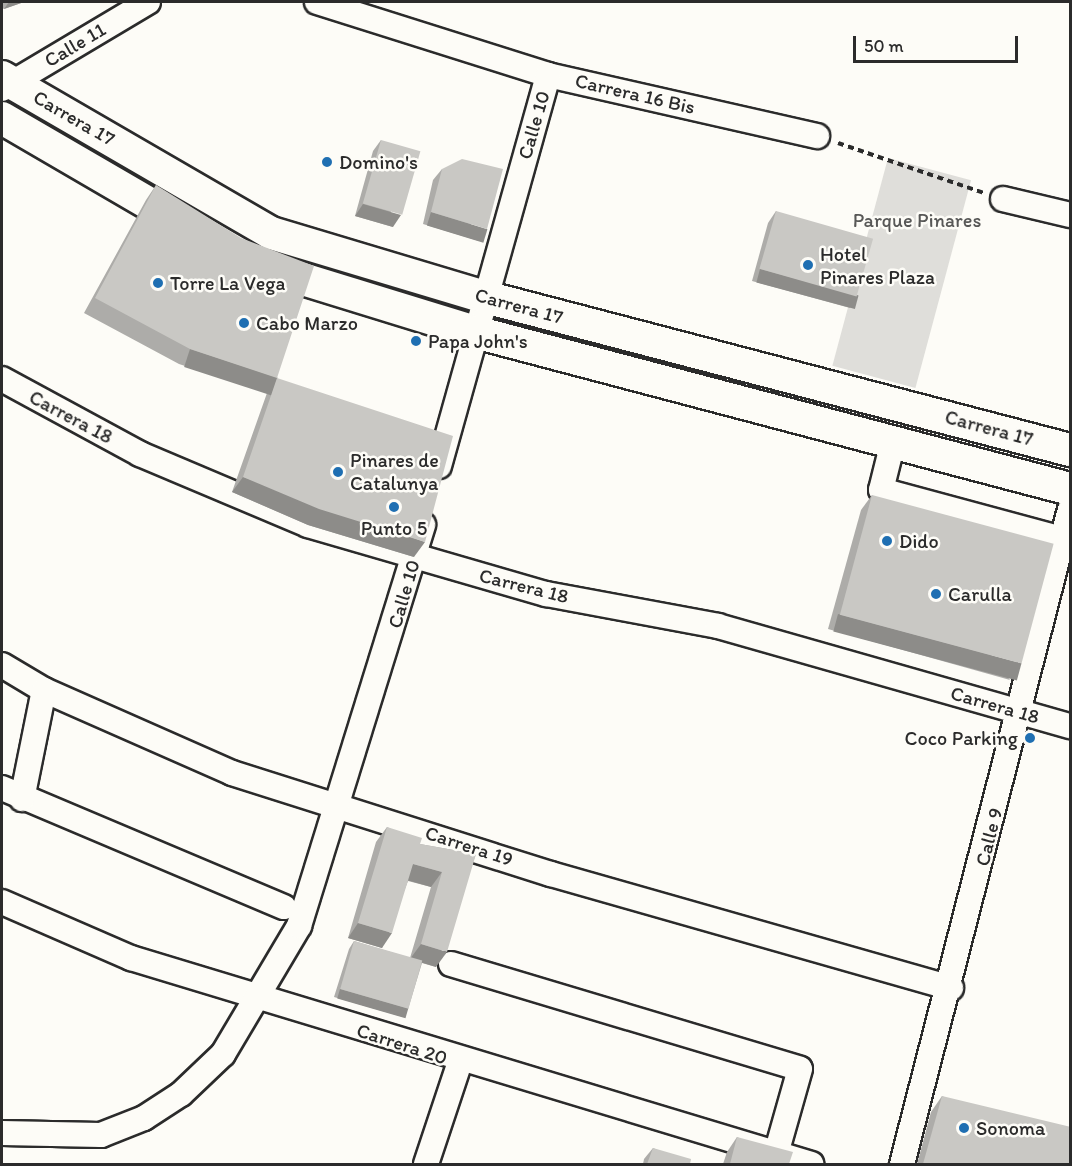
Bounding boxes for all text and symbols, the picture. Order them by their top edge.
street label: Calle 11 [40,17,110,73]
scale bar [856,24,1021,62]
text: 50 m [864,35,904,57]
street label: Carrera 16 Bis [573,69,697,119]
street label: Carrera 17 [29,85,119,151]
street label: Calle 10 [513,88,555,162]
place label: Domino's [339,150,418,174]
marker: Domino's [320,155,334,169]
park label: Parque Pinares [853,208,981,232]
place label: Hotel Pinares Plaza [820,242,935,289]
marker: Hotel Pinares Plaza [801,258,815,272]
place label: Torre La Vega [170,271,285,295]
marker: Torre La Vega [151,276,165,290]
street label: Carrera 17 [472,283,566,329]
place label: Cabo Marzo [256,311,358,335]
marker: Cabo Marzo [237,316,251,330]
place label: Papa John's [428,329,528,353]
marker: Papa John's [409,334,423,348]
street label: Carrera 18 [25,385,117,449]
street label: Carrera 17 [942,405,1036,451]
place label: Pinares de Catalunya [350,448,439,495]
marker: Pinares de Catalunya [331,465,345,479]
marker: Punto 5 [387,500,401,514]
place label: Punto 5 [361,516,427,540]
place label: Dido [899,529,939,553]
marker: Dido [880,534,894,548]
street label: Calle 10 [383,557,425,631]
street label: Carrera 18 [477,563,571,609]
place label: Carulla [948,582,1012,606]
marker: Carulla [929,587,943,601]
street label: Carrera 18 [948,681,1042,729]
place label: Coco Parking [905,726,1018,750]
marker: Coco Parking [1023,731,1037,745]
street label: Calle 9 [970,805,1008,869]
street label: Carrera 19 [422,821,516,871]
street label: Carrera 20 [354,1018,450,1070]
place label: Sonoma [976,1116,1045,1140]
marker: Sonoma [957,1121,971,1135]

